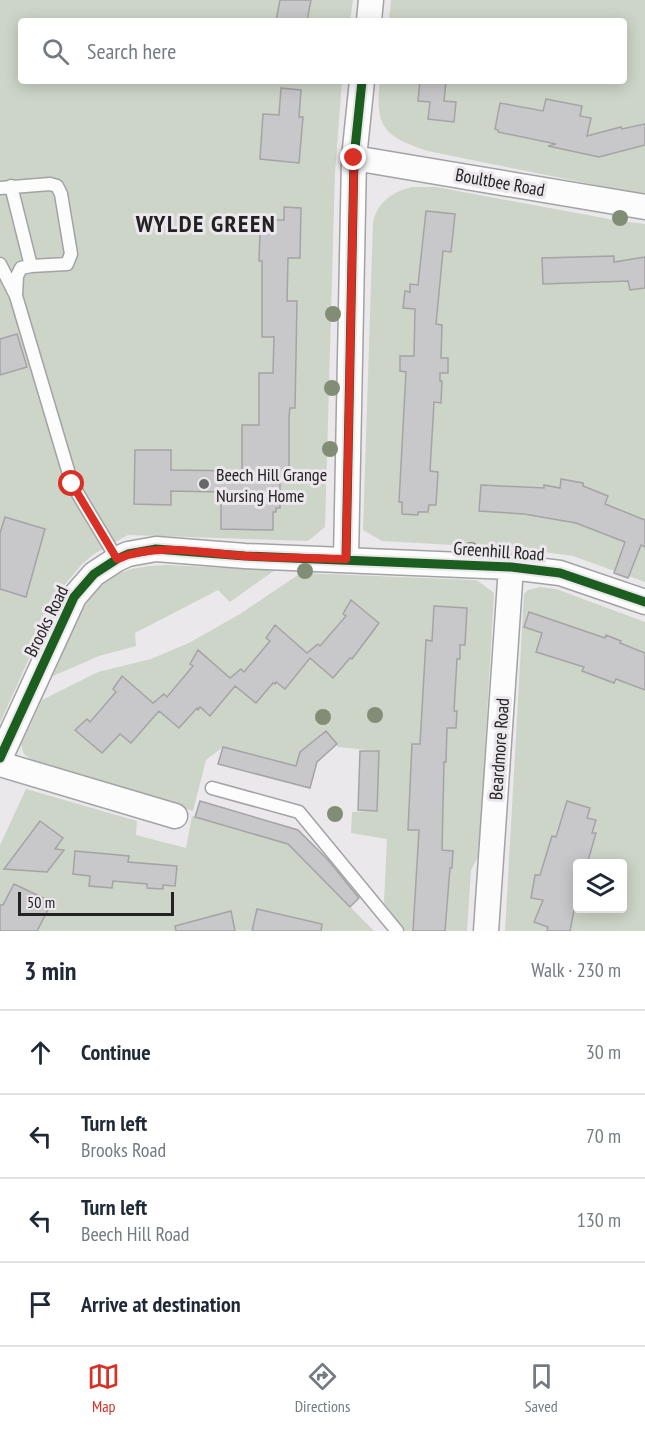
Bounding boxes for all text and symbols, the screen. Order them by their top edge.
search box [18,18,627,84]
icon: search [39,35,72,68]
text: Search here [87,37,176,65]
route end [340,144,366,170]
street label: Boultbee Road [454,163,546,201]
district label: WYLDE GREEN [135,208,276,239]
place label: Beech Hill Grange Nursing Home [216,463,327,507]
route start [58,470,84,496]
marker: Beech Hill Grange Nursing Home [197,477,211,491]
street label: Greenhill Road [453,536,545,566]
street label: Brooks Road [19,582,73,660]
street label: Beardmore Road [484,697,514,801]
map controls [573,859,627,913]
button: layers [573,859,627,913]
scale bar [18,889,174,916]
text: 50 m [27,892,55,912]
text: 3 min [24,954,77,987]
text: Walk · 230 m [531,957,621,983]
icon: ahead [24,1036,57,1069]
text: Continue [81,1038,151,1066]
text: 30 m [586,1039,621,1065]
text: Turn left [81,1109,147,1137]
icon: left [24,1120,57,1153]
text: 70 m [586,1123,621,1149]
text: Brooks Road [81,1137,166,1163]
text: Turn left [81,1193,147,1221]
icon: left [24,1204,57,1237]
text: 130 m [577,1207,621,1233]
text: Beech Hill Road [81,1221,190,1247]
icon: arrive [24,1288,57,1321]
text: Arrive at destination [81,1290,241,1318]
tab: Map [87,1360,120,1416]
tab: Directions [295,1360,350,1416]
tab: Saved [525,1360,558,1416]

